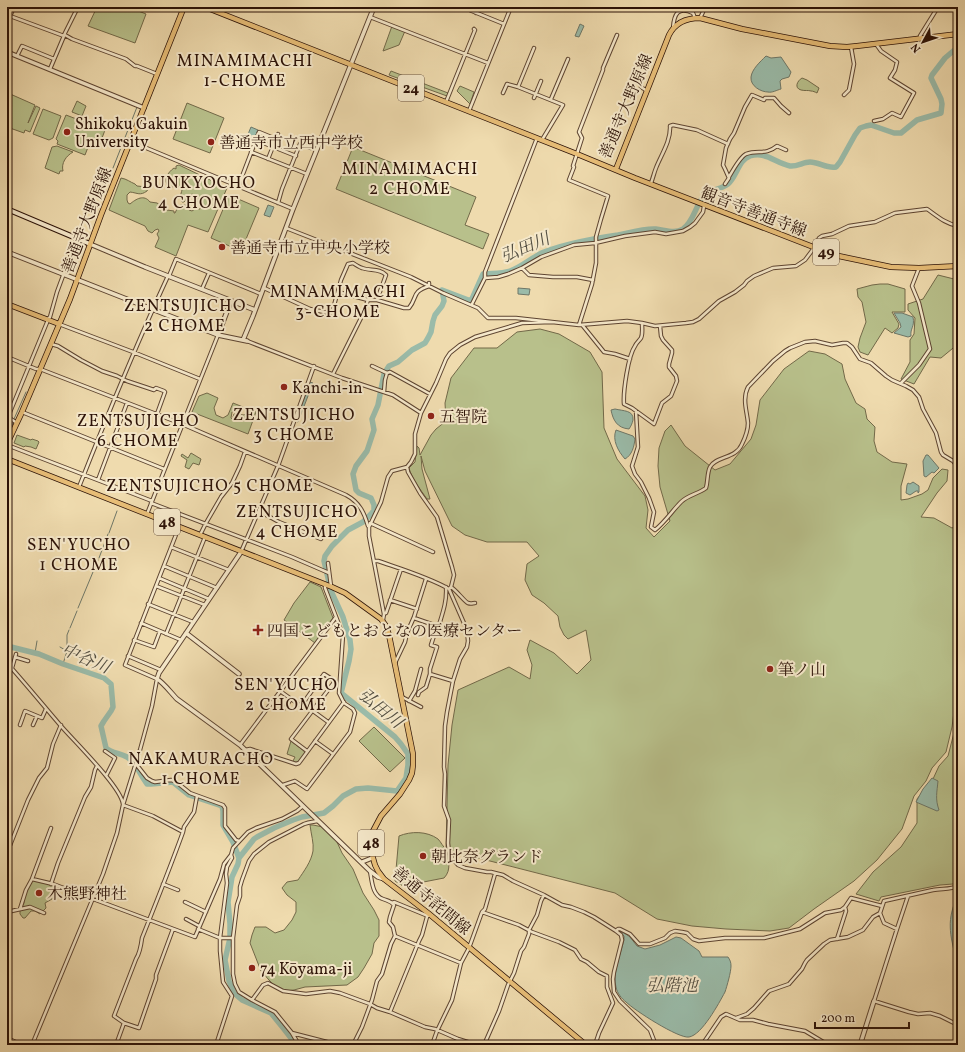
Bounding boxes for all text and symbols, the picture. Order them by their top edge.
north arrow [903,22,943,62]
text: N [908,40,925,55]
district label: MINAMIMACHI 1-CHOME [177,50,313,93]
street label: 善通寺大野原線 [595,51,659,163]
road number: 24 [398,75,424,101]
place label: Shikoku Gakuin University [75,114,188,154]
marker: Shikoku Gakuin University [62,127,72,137]
place label: 善通寺市立西中学校 [219,133,363,155]
marker: 善通寺市立西中学校 [206,137,216,147]
district label: MINAMIMACHI 2 CHOME [342,158,478,201]
street label: 善通寺大野原線 [58,164,118,277]
district label: BUNKYOCHO 4 CHOME [142,172,256,215]
street label: 観音寺善通寺線 [697,183,810,243]
water label: 弘田川 [498,227,555,269]
place label: 善通寺市立中央小学校 [230,238,390,260]
road number: 49 [813,239,839,265]
marker: 善通寺市立中央小学校 [217,242,227,252]
district label: MINAMIMACHI 3-CHOME [270,281,406,324]
district label: ZENTSUJICHO 2 CHOME [124,295,246,338]
place label: Kanchi-in [292,378,363,400]
marker: Kanchi-in [279,382,289,392]
district label: ZENTSUJICHO 3 CHOME [233,404,355,447]
place label: 五智院 [439,407,487,429]
district label: ZENTSUJICHO 6 CHOME [77,410,199,453]
marker: 五智院 [426,411,436,421]
district label: ZENTSUJICHO 5 CHOME [106,475,314,498]
district label: ZENTSUJICHO 4 CHOME [236,501,358,544]
road number: 48 [154,509,180,535]
district label: SEN'YUCHO 1 CHOME [27,534,131,577]
place label: 四国こどもとおとなの医療センター [267,621,522,643]
marker: 四国こどもとおとなの医療センター [252,624,264,636]
water label: 中谷川 [57,639,115,681]
place label: 筆ノ山 [778,660,826,682]
marker: 筆ノ山 [765,664,775,674]
district label: SEN'YUCHO 2 CHOME [234,674,338,717]
water label: 弘田川 [353,684,408,736]
district label: NAKAMURACHO 1 CHOME [128,748,274,791]
road number: 48 [358,830,384,856]
place label: 朝比奈グランド [431,847,543,869]
marker: 朝比奈グランド [418,851,428,861]
street label: 善通寺詫間線 [387,862,475,941]
place label: 木熊野神社 [47,884,127,906]
marker: 木熊野神社 [34,888,44,898]
place label: 74 Kōyama-ji [260,959,352,981]
marker: 74 Kōyama-ji [247,963,257,973]
water label: 弘階池 [647,975,699,998]
scale bar [815,1004,909,1030]
text: 200 m [821,1011,855,1027]

